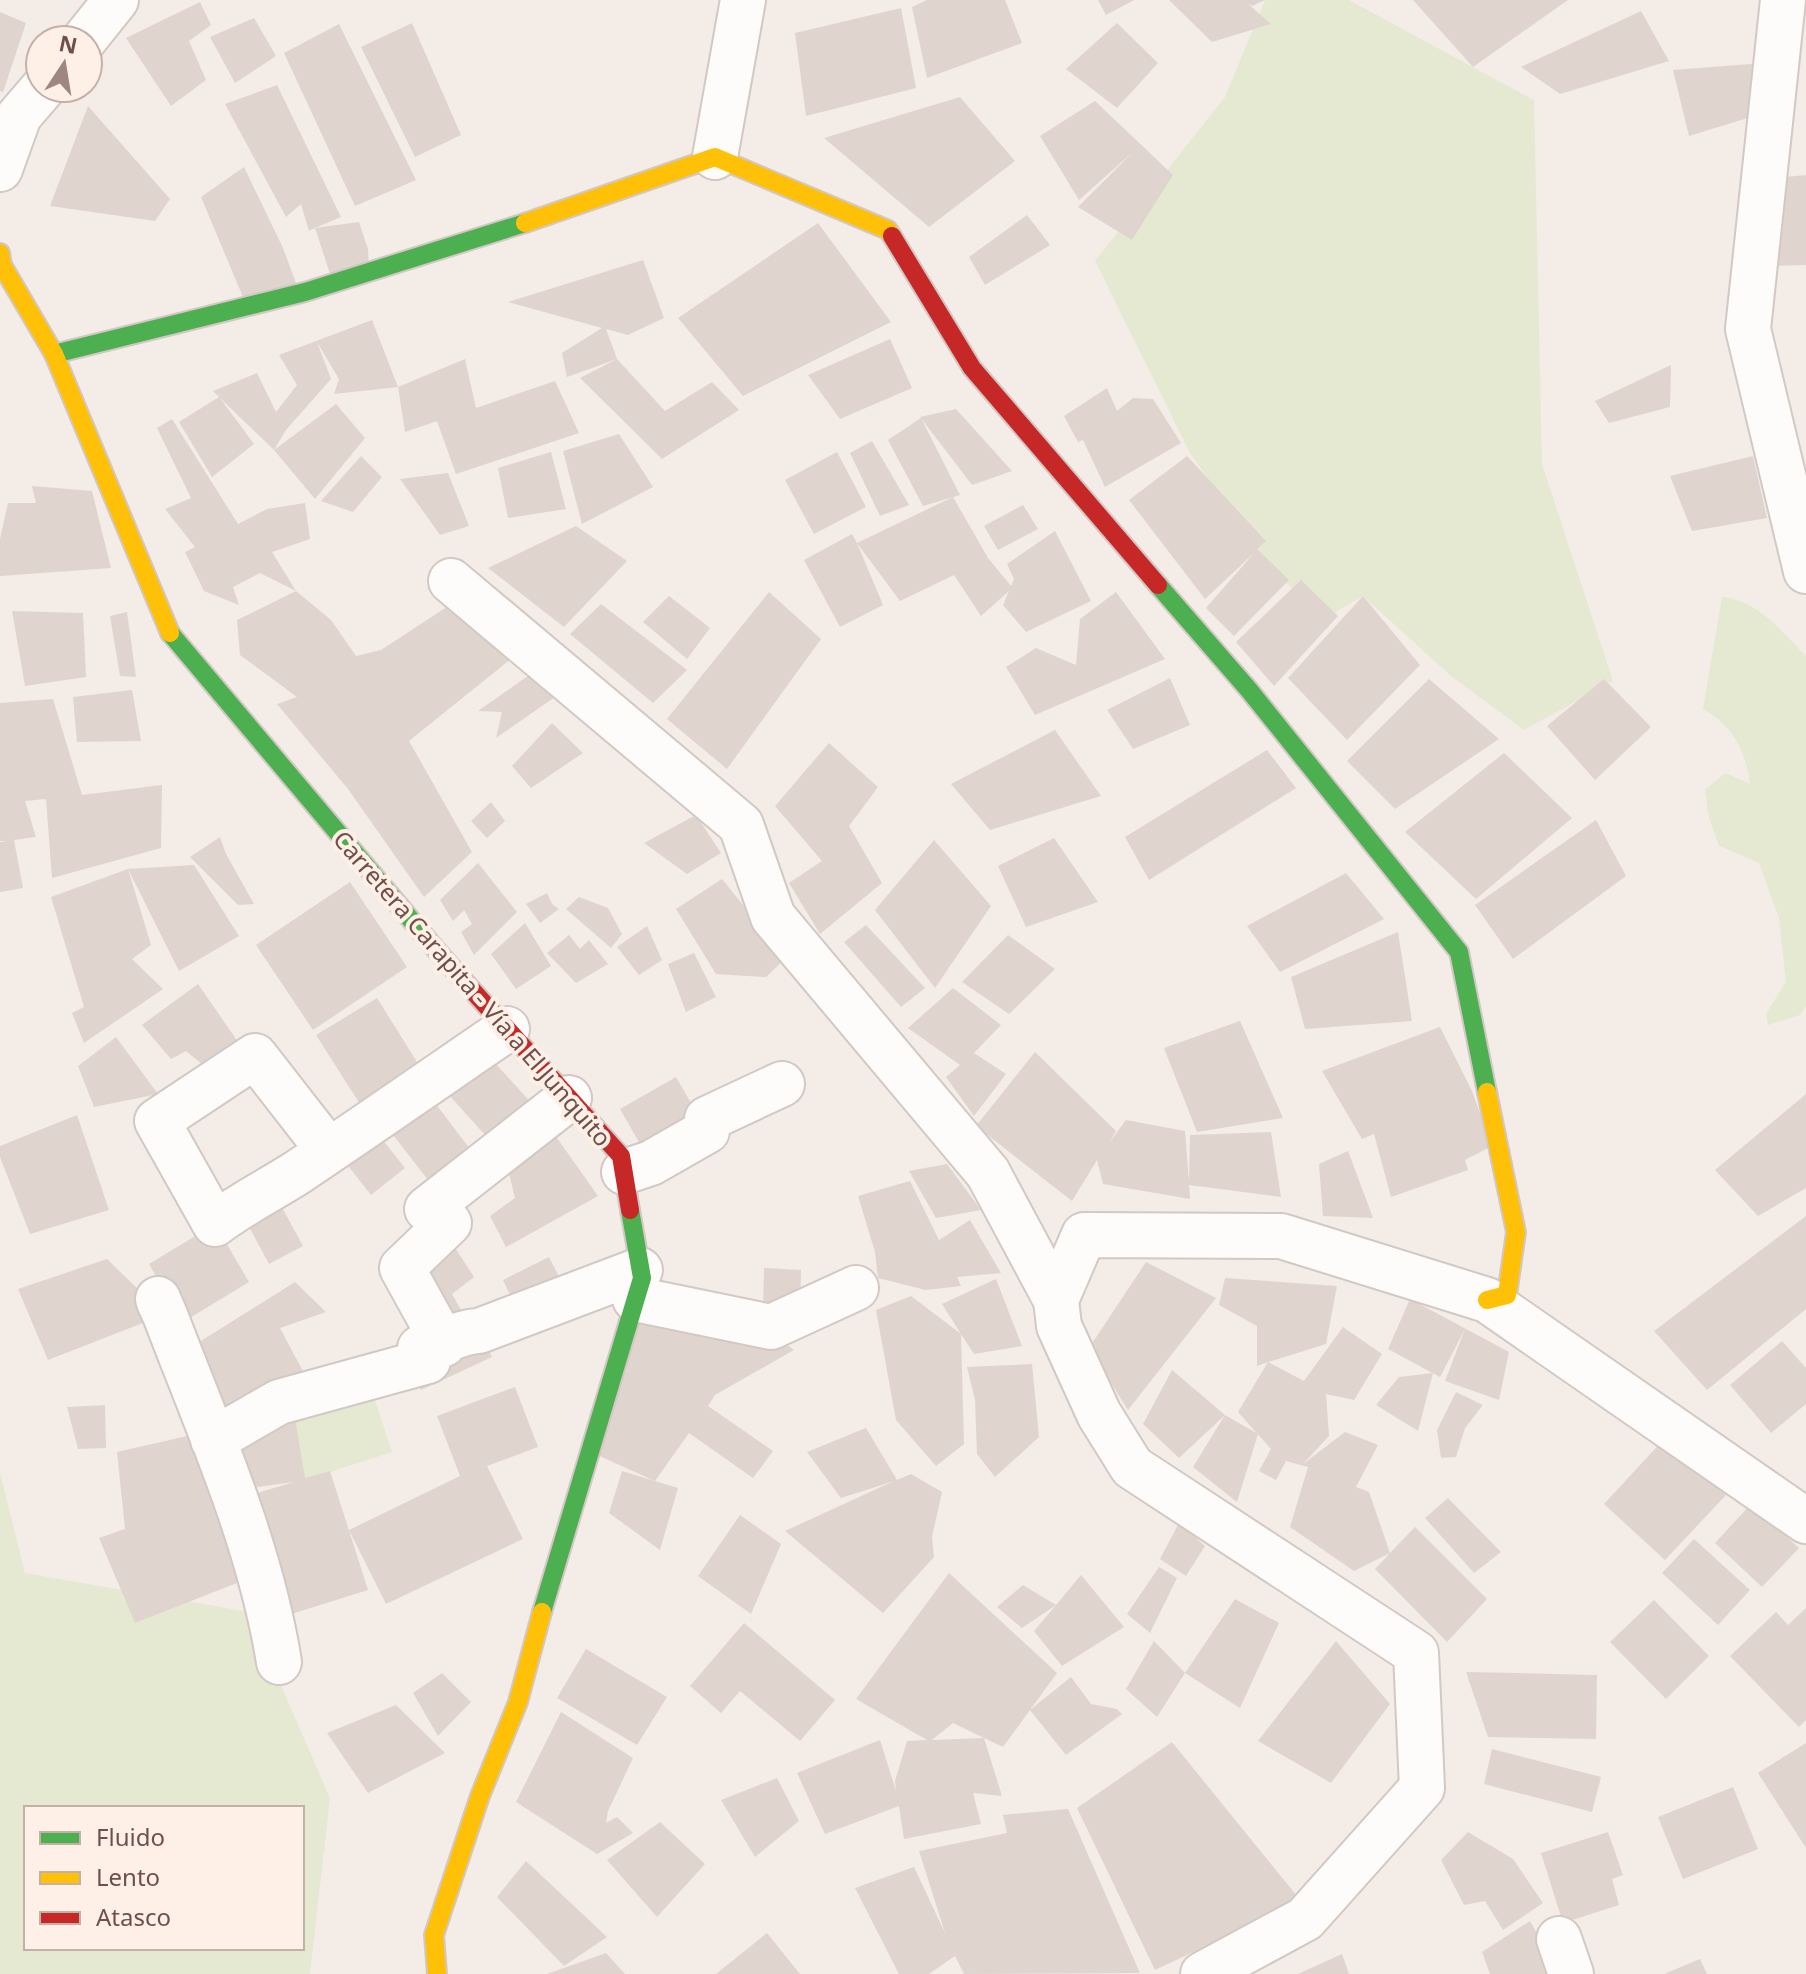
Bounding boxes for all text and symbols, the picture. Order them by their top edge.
north arrow [24,24,104,104]
text: N [56,27,80,60]
street label: Carretera Carapita - Vía a El Junquito [327,823,619,1153]
legend [24,1806,304,1950]
text: Fluido [96,1820,165,1853]
text: Lento [96,1860,160,1893]
text: Atasco [96,1900,171,1933]

